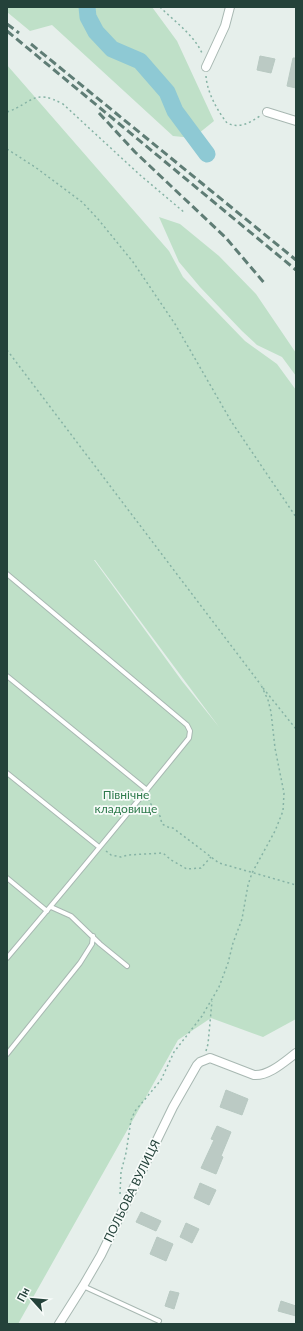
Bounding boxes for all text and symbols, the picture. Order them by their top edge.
park label: Північне кладовище [95,787,157,816]
street label: ПОЛЬОВА ВУЛИЦЯ [100,1137,163,1245]
north arrow [12,1279,52,1319]
text: Пн [14,1285,32,1304]

